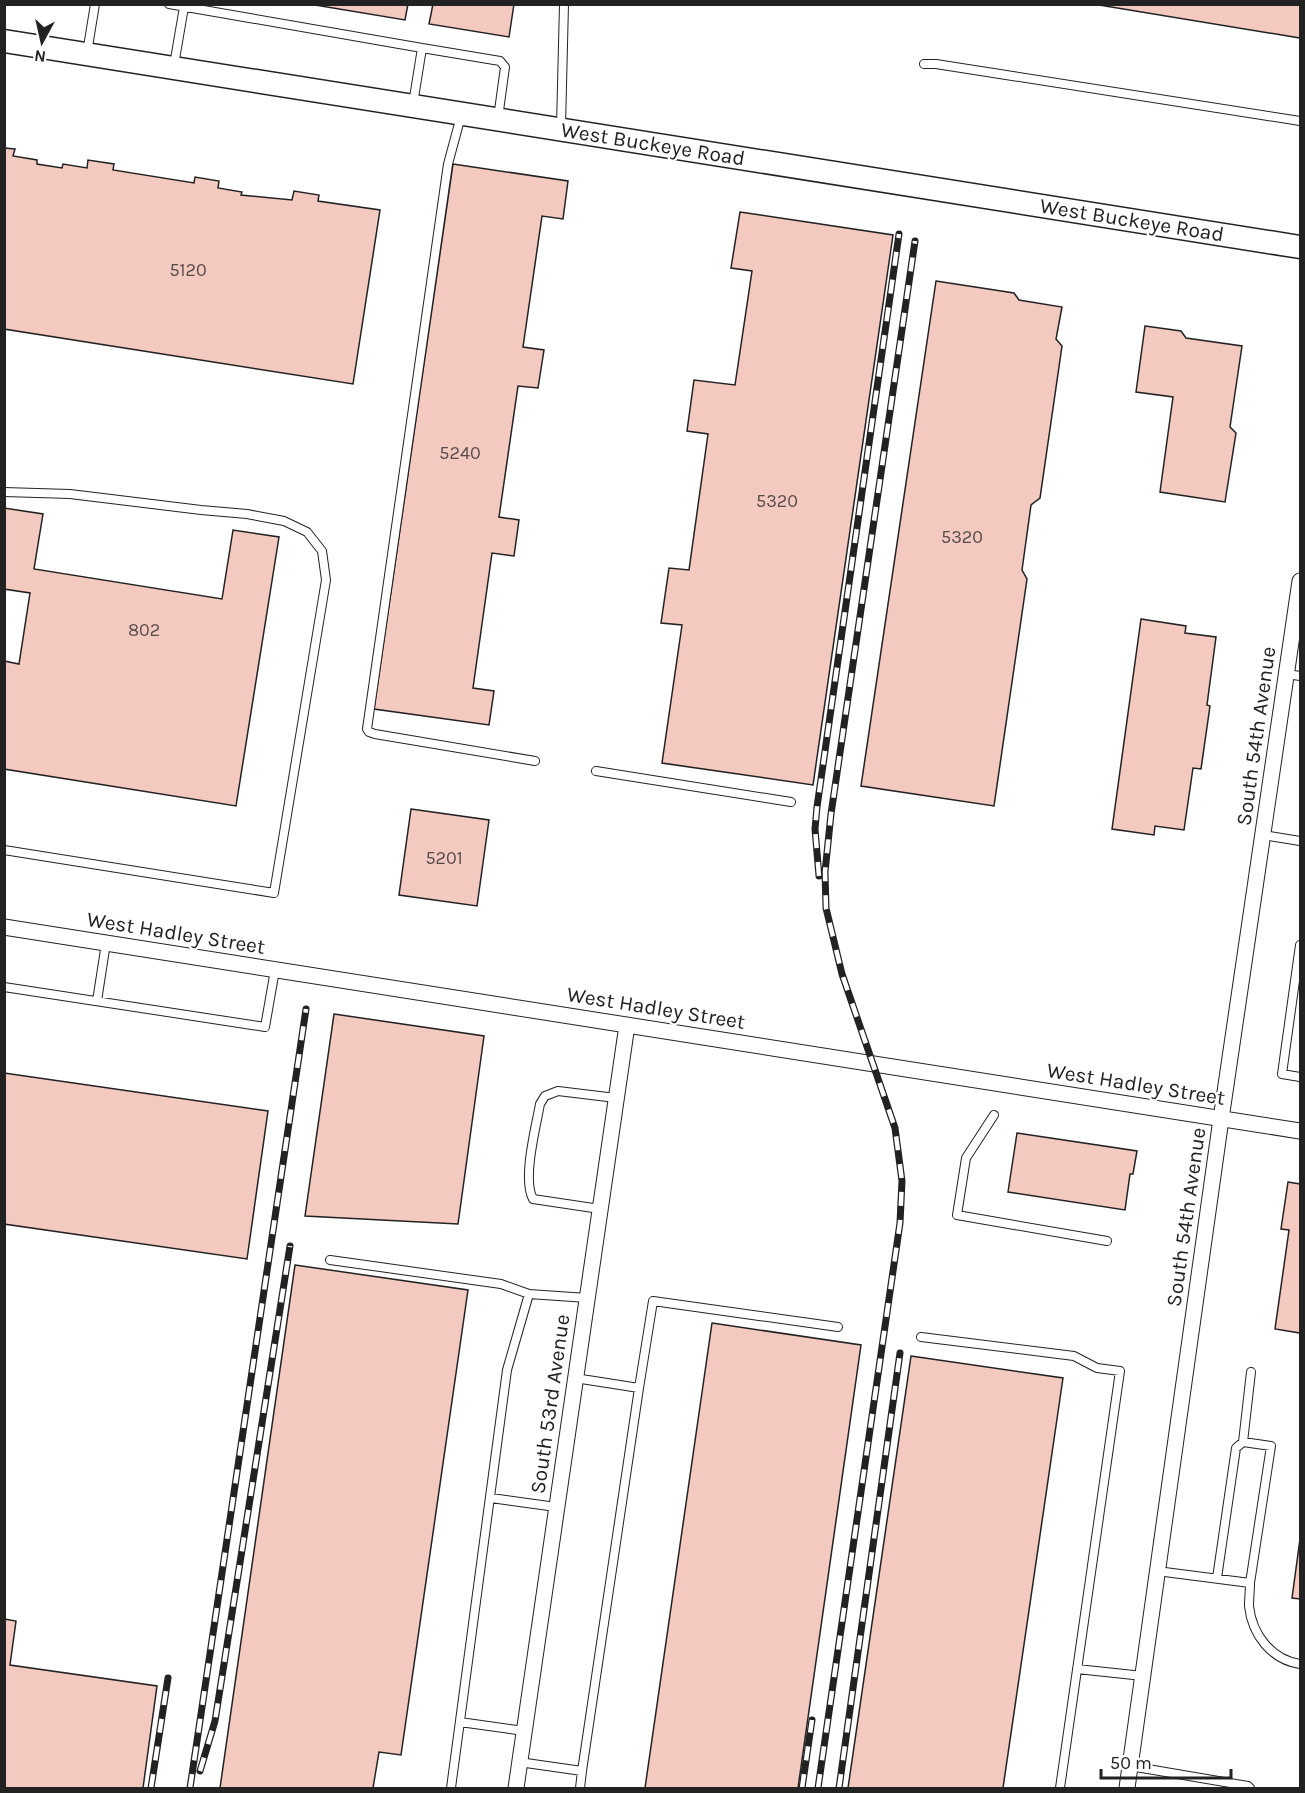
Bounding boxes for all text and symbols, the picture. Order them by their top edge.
north arrow [12,12,72,72]
text: N [33,46,47,67]
street label: West Buckeye Road [559,118,747,170]
street label: West Buckeye Road [1038,194,1226,246]
house number: 5120 [169,259,207,281]
house number: 5240 [439,442,481,464]
house number: 5320 [756,490,798,512]
house number: 5320 [941,526,983,548]
house number: 802 [128,619,160,641]
street label: South 54th Avenue [1232,645,1280,827]
house number: 5201 [425,847,463,869]
street label: West Hadley Street [85,907,267,959]
street label: West Hadley Street [565,982,747,1034]
street label: West Hadley Street [1045,1058,1227,1110]
street label: South 54th Avenue [1162,1126,1210,1308]
street label: South 53rd Avenue [526,1313,574,1495]
scale bar [1101,1742,1232,1780]
text: 50 m [1110,1752,1152,1774]

